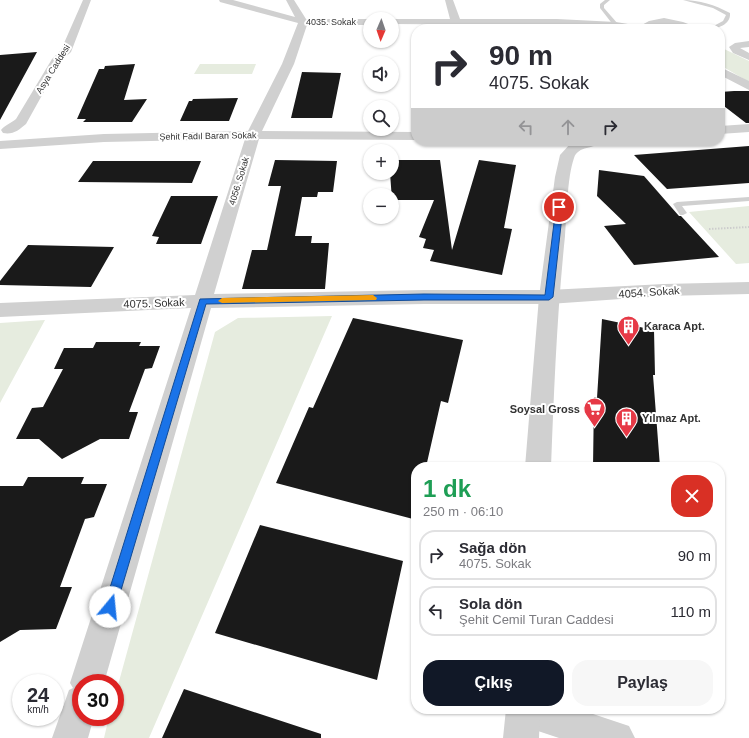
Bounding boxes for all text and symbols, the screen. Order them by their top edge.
north arrow [363,12,399,48]
map controls [363,12,399,224]
street label: 4035. Sokak [306,17,357,27]
icon: right [423,40,475,92]
text: 90 m [489,40,553,71]
street label: Asya Caddesi [34,43,72,95]
button: sound [363,56,399,92]
text: 4075. Sokak [489,73,589,93]
button: search [363,100,399,136]
icon: left [515,116,537,138]
icon: ahead [557,116,579,138]
icon: right [599,116,621,138]
street label: Şehit Fadıl Baran Sokak [159,130,257,142]
button: + [363,144,399,180]
street label: 4056. Sokak [227,155,251,206]
button: − [363,188,399,224]
pin [542,190,576,224]
icon: arrive [548,196,570,218]
street label: 4054. Sokak [618,284,680,300]
street label: 4075. Sokak [123,296,185,310]
building icon: Karaca Apt. [615,313,641,346]
place label: Karaca Apt. [644,320,705,332]
supermarket icon: Soysal Gross [582,396,608,429]
place label: Soysal Gross [510,403,580,415]
building icon: Yılmaz Apt. [613,405,639,438]
place label: Yılmaz Apt. [642,412,701,424]
text: 1 dk [423,475,471,502]
button: close [671,475,713,517]
text: 250 m · 06:10 [423,504,503,519]
text: Sağa dön [459,539,527,556]
icon: right [425,544,447,566]
text: 90 m [678,547,711,564]
text: 4075. Sokak [459,556,531,571]
position arrow [89,586,131,628]
text: Sola dön [459,595,522,612]
icon: left [425,600,447,622]
text: 110 m [670,603,711,620]
text: Şehit Cemil Turan Caddesi [459,612,614,627]
button: Çıkış [423,660,564,706]
button: Paylaş [572,660,713,706]
speed limit sign: 30 [72,674,124,726]
text: 24 [27,684,49,706]
text: km/h [27,704,49,715]

